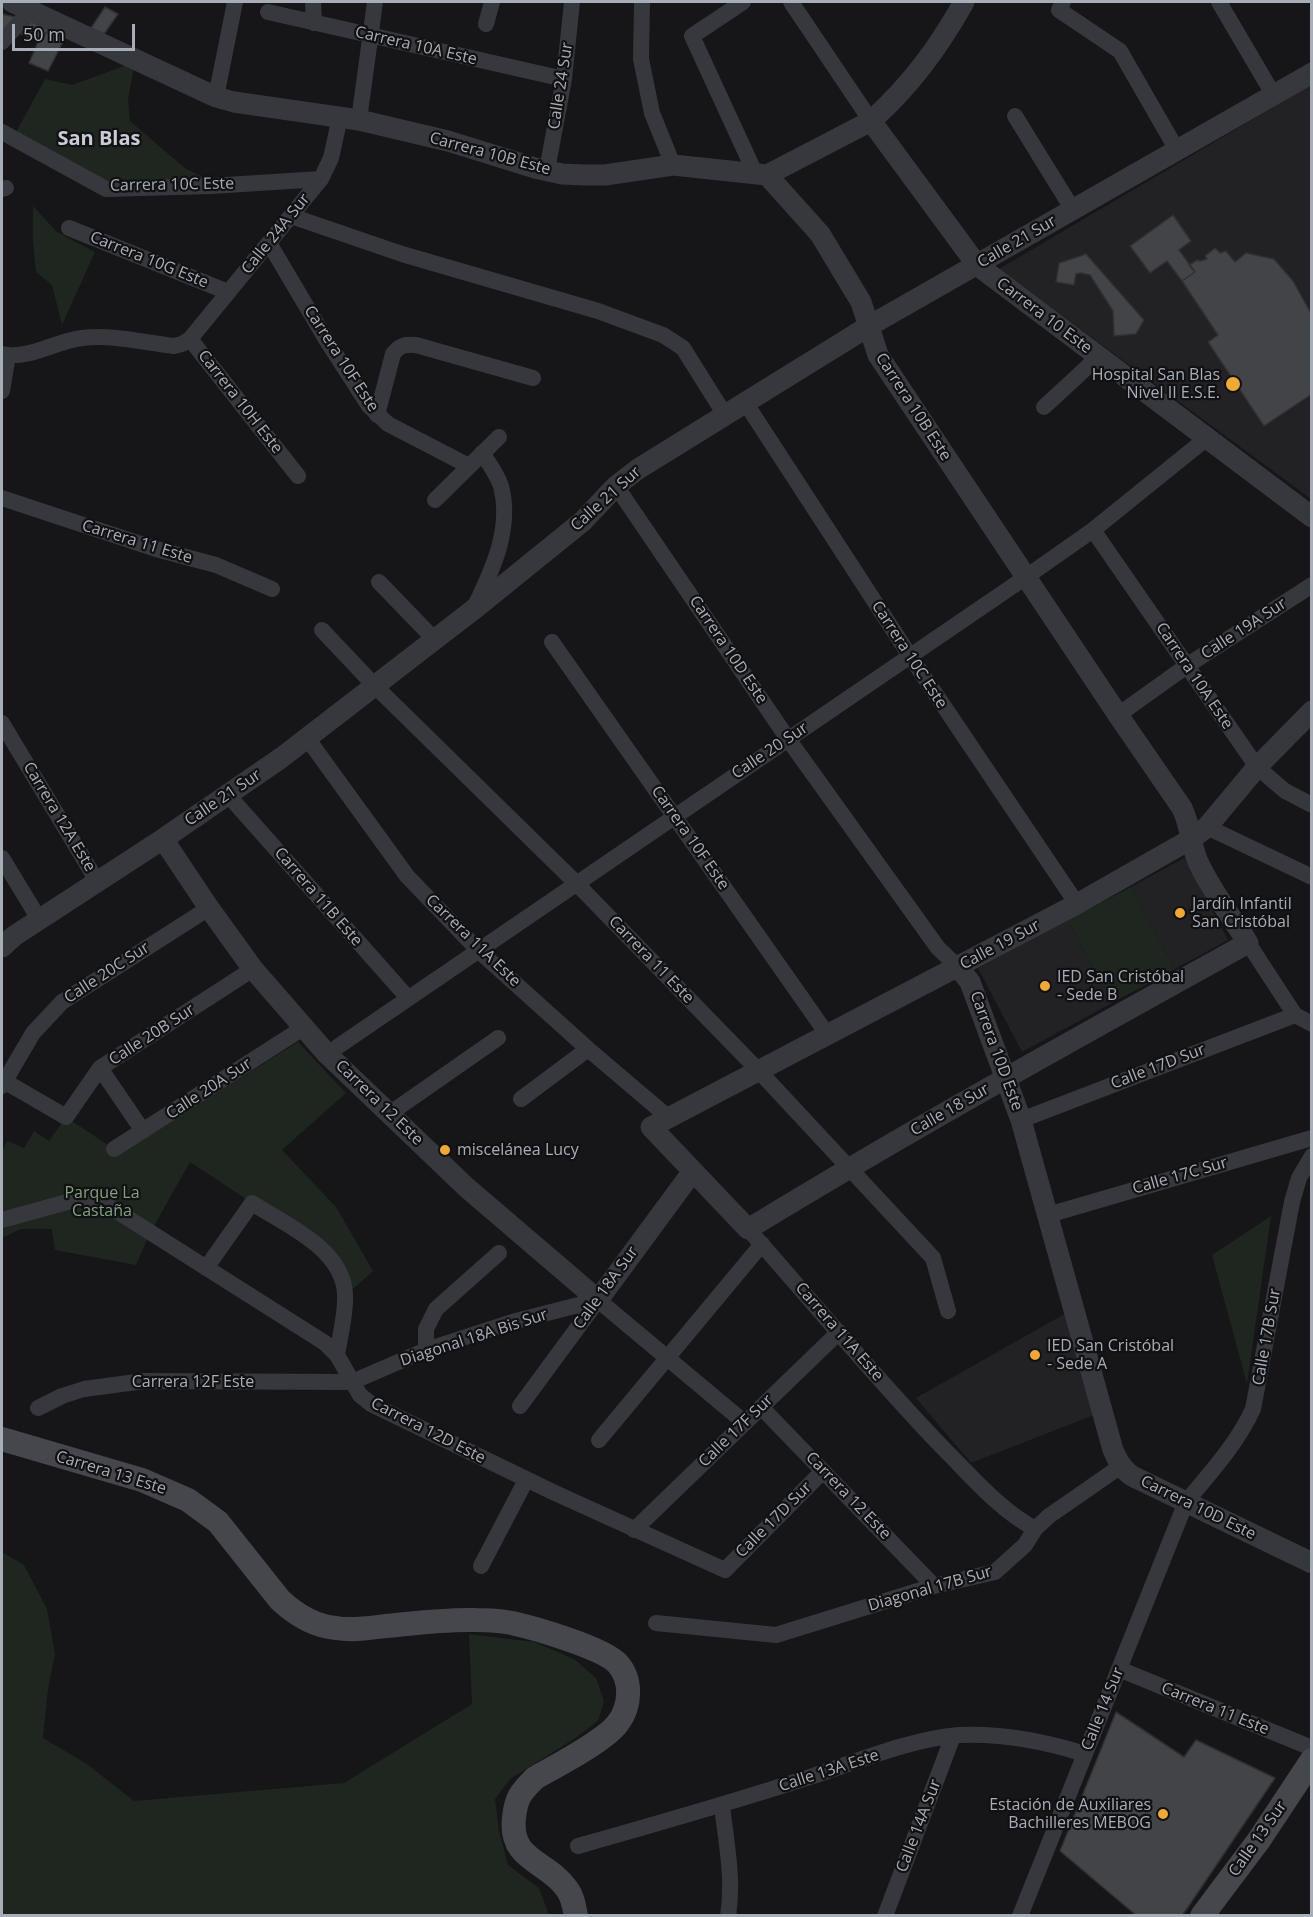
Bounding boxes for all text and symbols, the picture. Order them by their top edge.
scale bar [15,12,138,50]
text: 50 m [23,22,65,46]
street label: Carrera 10A Este [353,23,479,69]
street label: Calle 24 Sur [545,41,577,131]
district label: San Blas [58,127,140,151]
street label: Carrera 10B Este [427,129,553,179]
street label: Carrera 10C Este [110,174,234,196]
street label: Calle 24A Sur [238,190,314,278]
street label: Calle 21 Sur [974,212,1060,272]
street label: Carrera 10G Este [87,228,211,292]
street label: Carrera 10 Este [993,274,1095,358]
street label: Carrera 10F Este [300,302,382,416]
street label: Carrera 10H Este [194,346,286,458]
street label: Carrera 10B Este [871,350,955,464]
place label: Hospital San Blas Nivel II E.S.E. [1092,365,1220,403]
marker: Hospital San Blas Nivel II E.S.E. [1224,375,1242,393]
street label: Calle 21 Sur [567,463,645,535]
street label: Carrera 11 Este [80,516,194,568]
street label: Carrera 10D Este [685,592,771,708]
street label: Calle 19A Sur [1198,594,1290,664]
street label: Carrera 10C Este [867,598,951,712]
street label: Carrera 10A Este [1151,619,1237,733]
street label: Calle 20 Sur [728,719,812,783]
street label: Carrera 12A Este [19,759,99,875]
street label: Calle 21 Sur [181,766,265,830]
street label: Carrera 10F Este [647,782,733,894]
street label: Carrera 11B Este [270,844,366,950]
street label: Carrera 11A Este [422,891,524,991]
place label: Jardín Infantil San Cristóbal [1192,894,1292,932]
marker: Jardín Infantil San Cristóbal [1173,906,1187,920]
street label: Carrera 11 Este [604,912,698,1008]
street label: Calle 19 Sur [957,916,1043,974]
street label: Calle 20C Sur [61,938,153,1008]
place label: IED San Cristóbal - Sede B [1057,967,1184,1005]
marker: IED San Cristóbal - Sede B [1038,979,1052,993]
street label: Carrera 10D Este [965,989,1027,1113]
street label: Calle 20B Sur [106,1000,198,1070]
street label: Calle 17D Sur [1108,1040,1208,1094]
street label: Calle 20A Sur [163,1054,255,1124]
street label: Carrera 12 Este [331,1056,427,1150]
street label: Calle 18 Sur [907,1080,993,1140]
place label: miscelánea Lucy [457,1140,579,1160]
marker: miscelánea Lucy [438,1143,452,1157]
street label: Calle 17C Sur [1130,1153,1230,1199]
park label: Parque La Castaña [64,1183,140,1221]
street label: Calle 18A Sur [569,1243,643,1333]
street label: Carrera 11A Este [791,1279,887,1385]
street label: Calle 17B Sur [1249,1287,1285,1387]
street label: Diagonal 18A Bis Sur [398,1305,550,1371]
place label: IED San Cristóbal - Sede A [1047,1336,1174,1374]
marker: IED San Cristóbal - Sede A [1028,1348,1042,1362]
street label: Carrera 12F Este [132,1372,254,1392]
street label: Calle 17F Sur [695,1391,777,1471]
street label: Carrera 12D Este [368,1394,488,1468]
street label: Carrera 13 Este [54,1447,168,1499]
street label: Carrera 12 Este [801,1448,895,1544]
street label: Carrera 10D Este [1137,1472,1259,1544]
street label: Calle 17D Sur [732,1478,816,1562]
street label: Diagonal 17B Sur [866,1562,994,1616]
street label: Calle 14 Sur [1078,1665,1128,1753]
street label: Carrera 11 Este [1158,1679,1272,1739]
street label: Calle 13A Este [777,1746,881,1796]
street label: Calle 14A Sur [892,1777,946,1875]
place label: Estación de Auxiliares Bachilleres MEBOG [989,1795,1151,1833]
street label: Calle 13 Sur [1225,1798,1291,1880]
marker: Estación de Auxiliares Bachilleres MEBOG [1156,1807,1170,1821]

